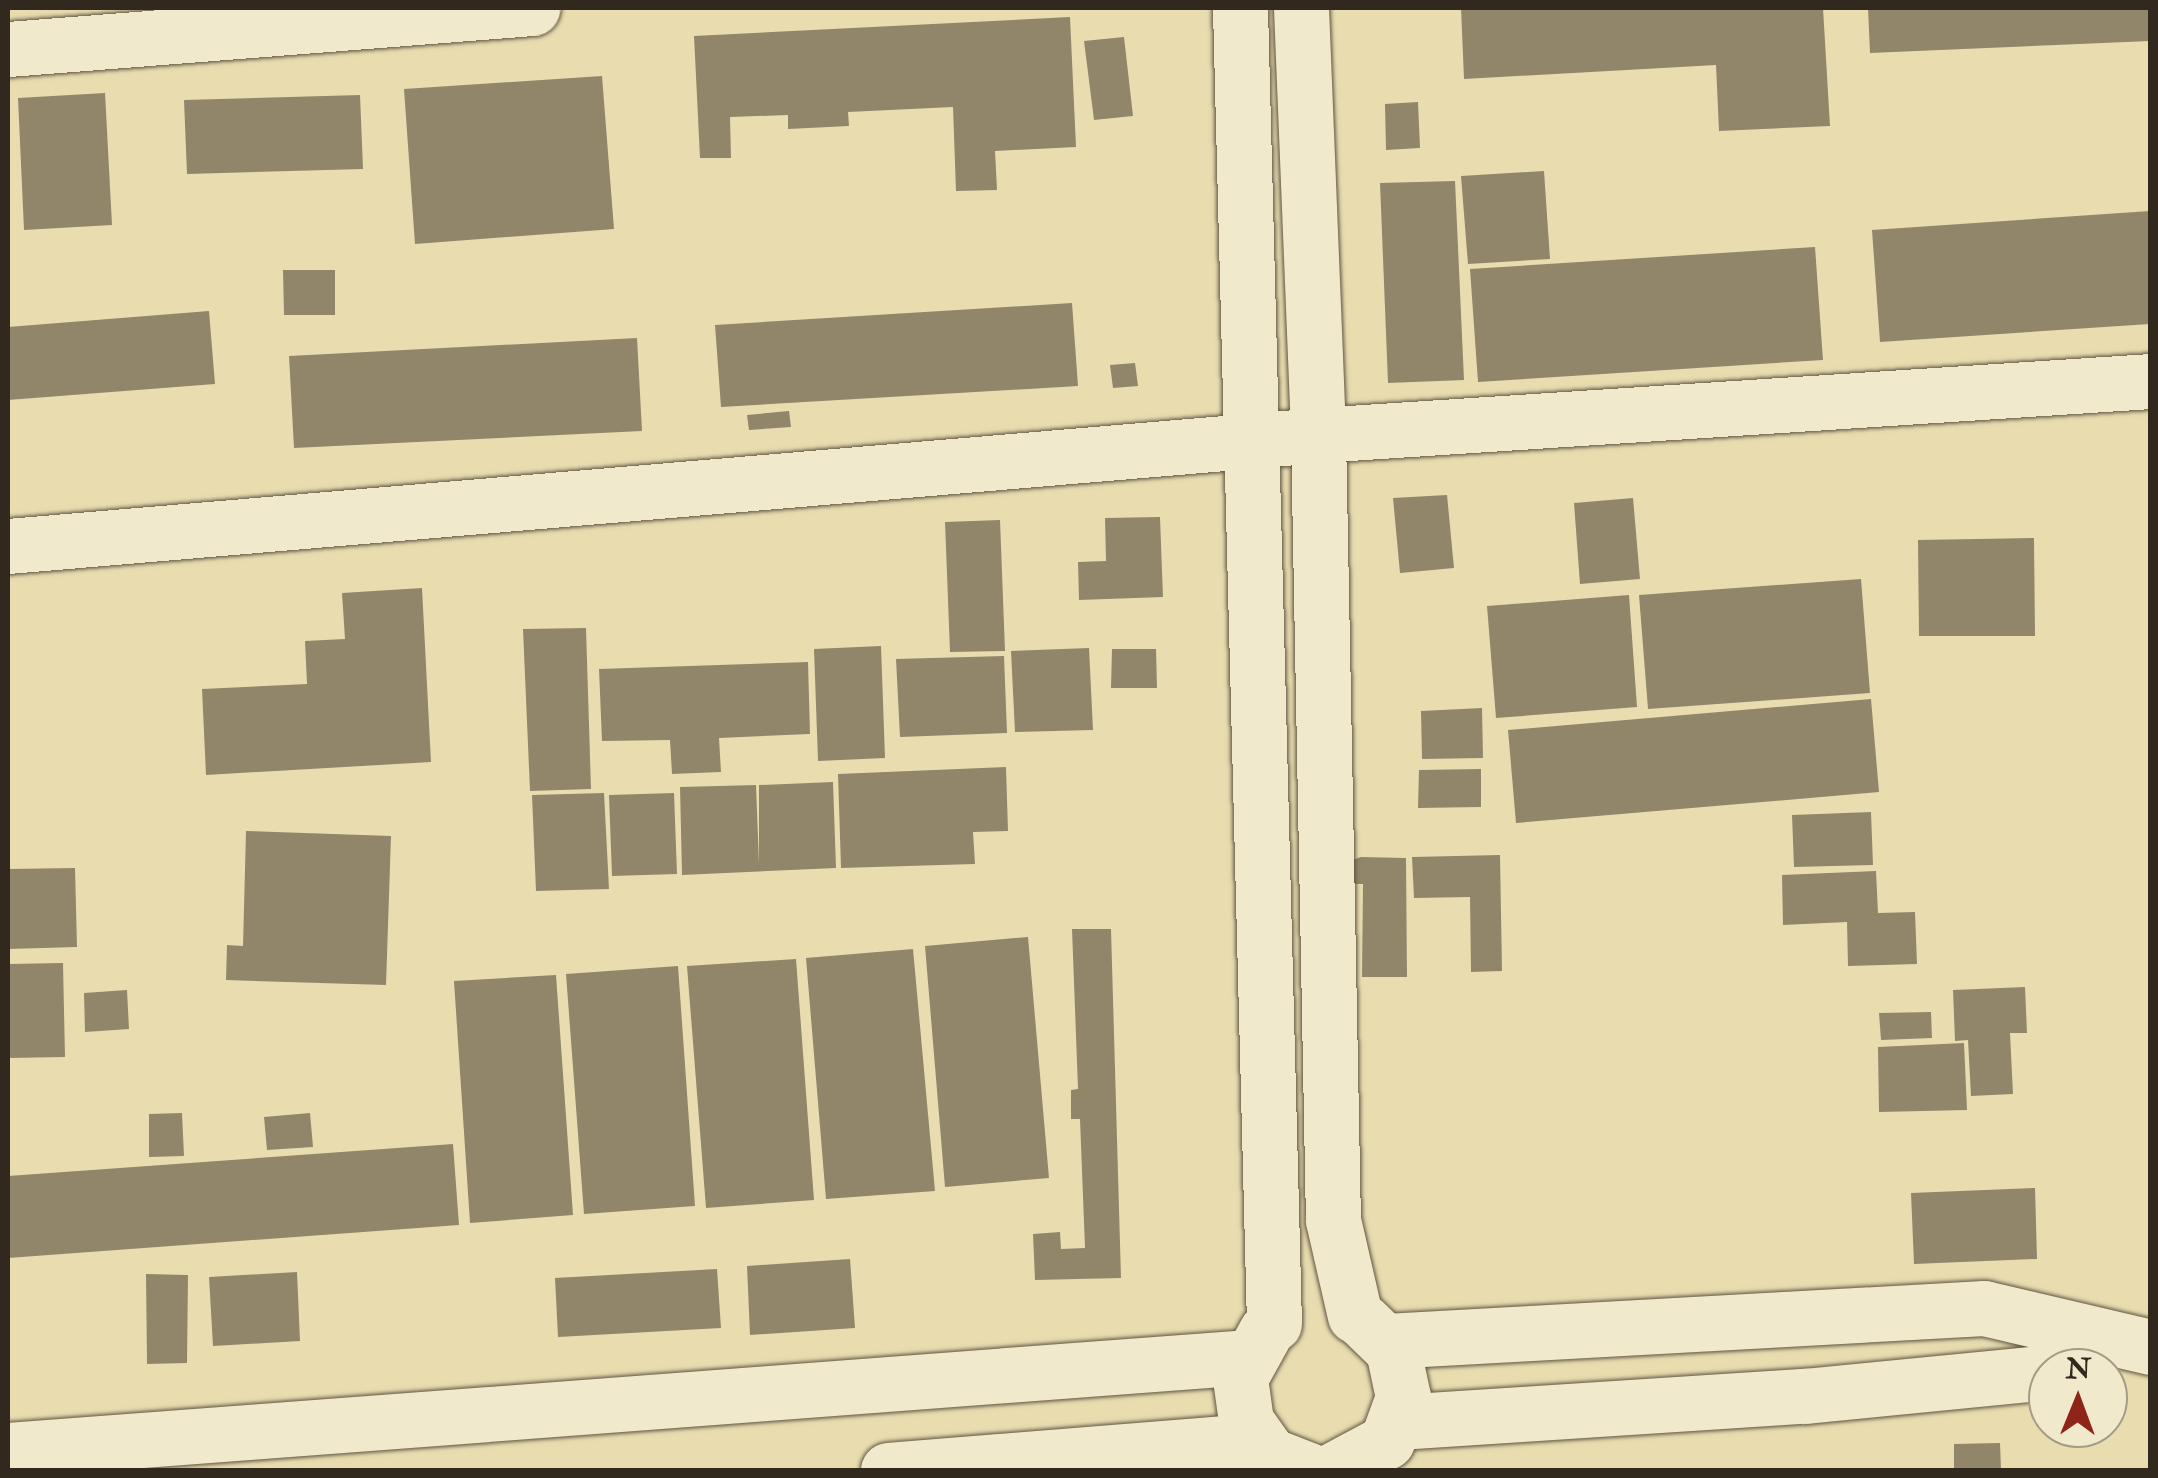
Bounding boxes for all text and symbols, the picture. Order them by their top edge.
north arrow [2028,1348,2128,1448]
text: N [2066,1352,2091,1387]

